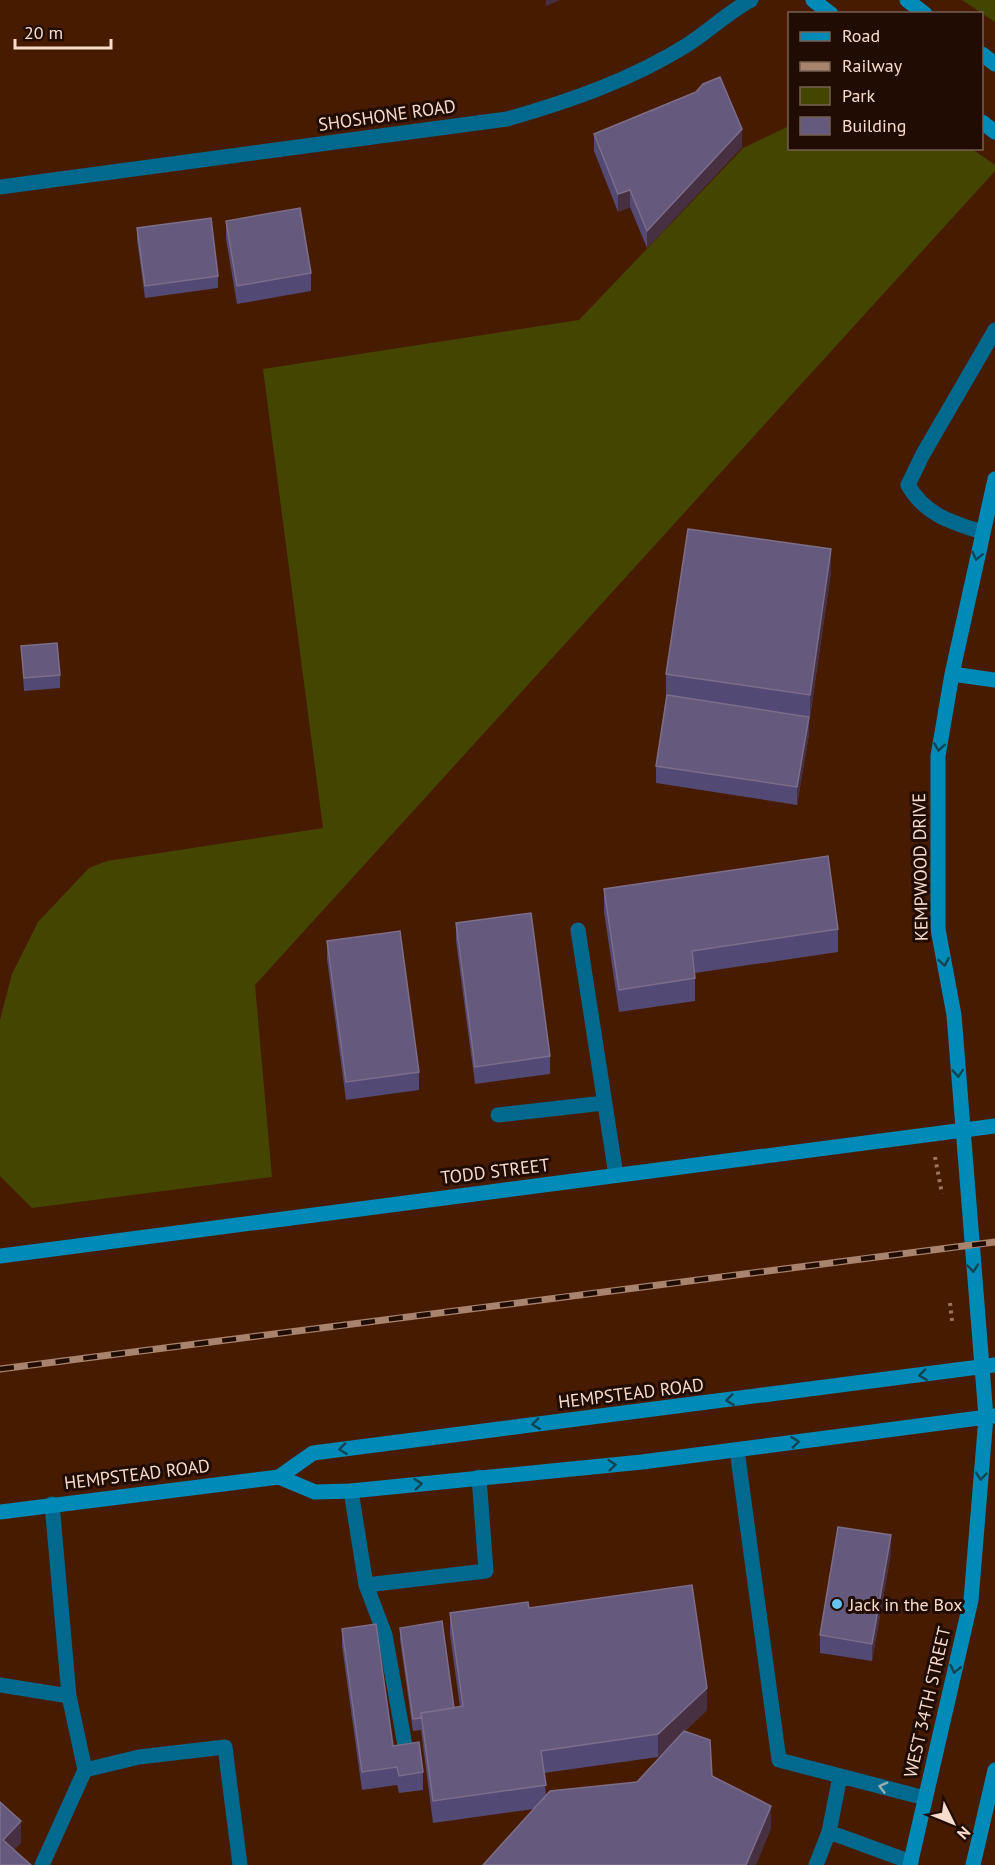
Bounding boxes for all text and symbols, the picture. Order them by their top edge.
scale bar [15,12,111,50]
legend [788,12,983,150]
text: 20 m [24,21,63,44]
text: Road [842,24,880,47]
text: Railway [842,54,903,77]
text: Park [842,84,875,107]
street label: SHOSHONE ROAD [317,94,457,136]
text: Building [842,114,906,137]
one-way arrow [971,551,984,561]
one-way arrow [934,743,946,752]
street label: KEMPWOOD DRIVE [907,793,933,941]
one-way arrow [937,957,950,967]
one-way arrow [951,1069,964,1078]
street label: TODD STREET [439,1153,551,1189]
one-way arrow [966,1263,979,1272]
one-way arrow [918,1368,928,1380]
street label: HEMPSTEAD ROAD [557,1373,705,1413]
one-way arrow [725,1393,734,1405]
one-way arrow [532,1418,541,1430]
one-way arrow [790,1437,800,1449]
one-way arrow [338,1442,347,1455]
street label: HEMPSTEAD ROAD [63,1454,211,1494]
one-way arrow [608,1459,617,1472]
one-way arrow [975,1471,988,1480]
one-way arrow [414,1478,423,1490]
place label: Jack in the Box [848,1593,963,1616]
marker: Jack in the Box [830,1597,844,1611]
street label: WEST 34TH STREET [898,1624,956,1780]
one-way arrow [950,1663,963,1673]
one-way arrow [878,1782,888,1794]
north arrow [923,1793,983,1853]
text: N [953,1823,975,1844]

